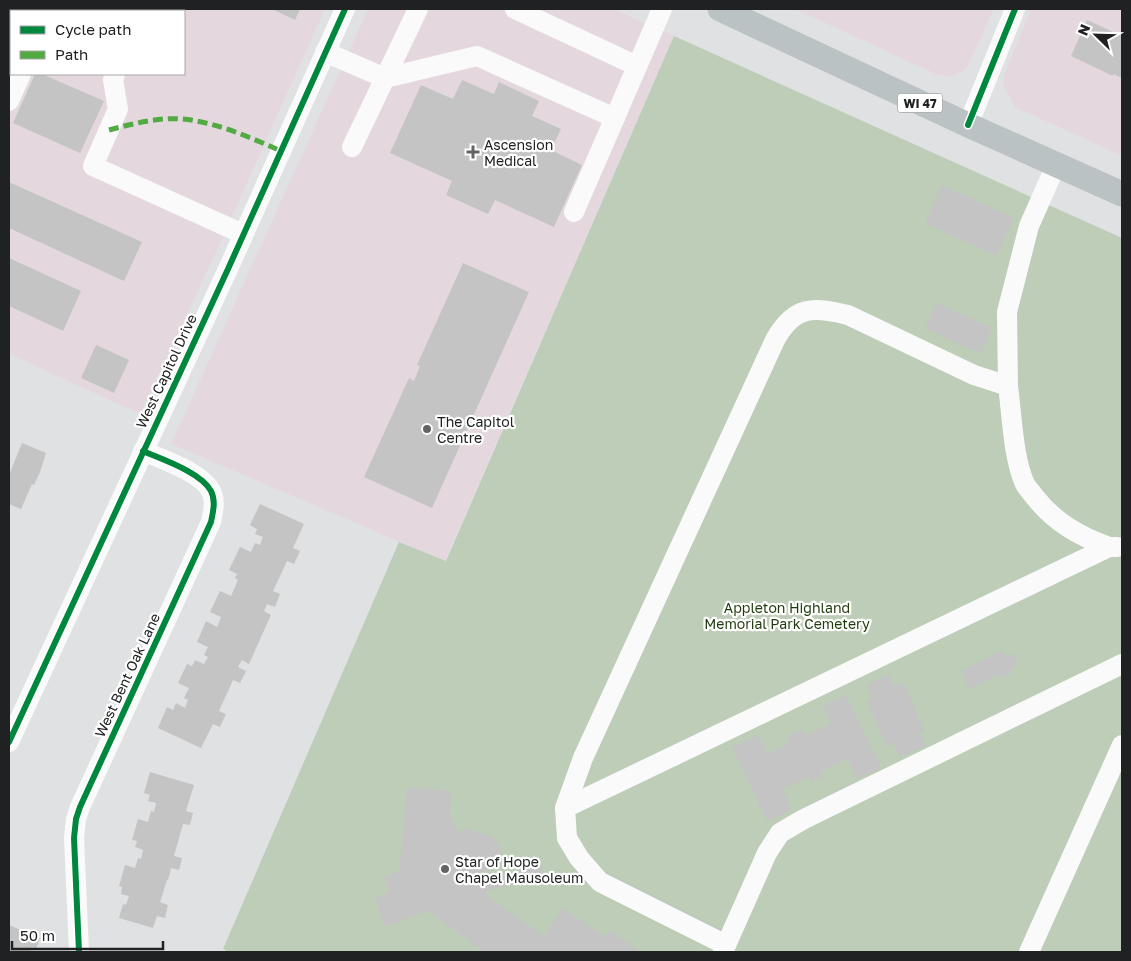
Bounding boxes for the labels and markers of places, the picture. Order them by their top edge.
place label: Ascension Medical [484,136,553,169]
marker: Ascension Medical [466,145,480,159]
place label: The Capitol Centre [437,413,514,446]
marker: The Capitol Centre [421,423,433,435]
place label: Star of Hope Chapel Mausoleum [455,853,583,886]
marker: Star of Hope Chapel Mausoleum [439,863,451,875]

